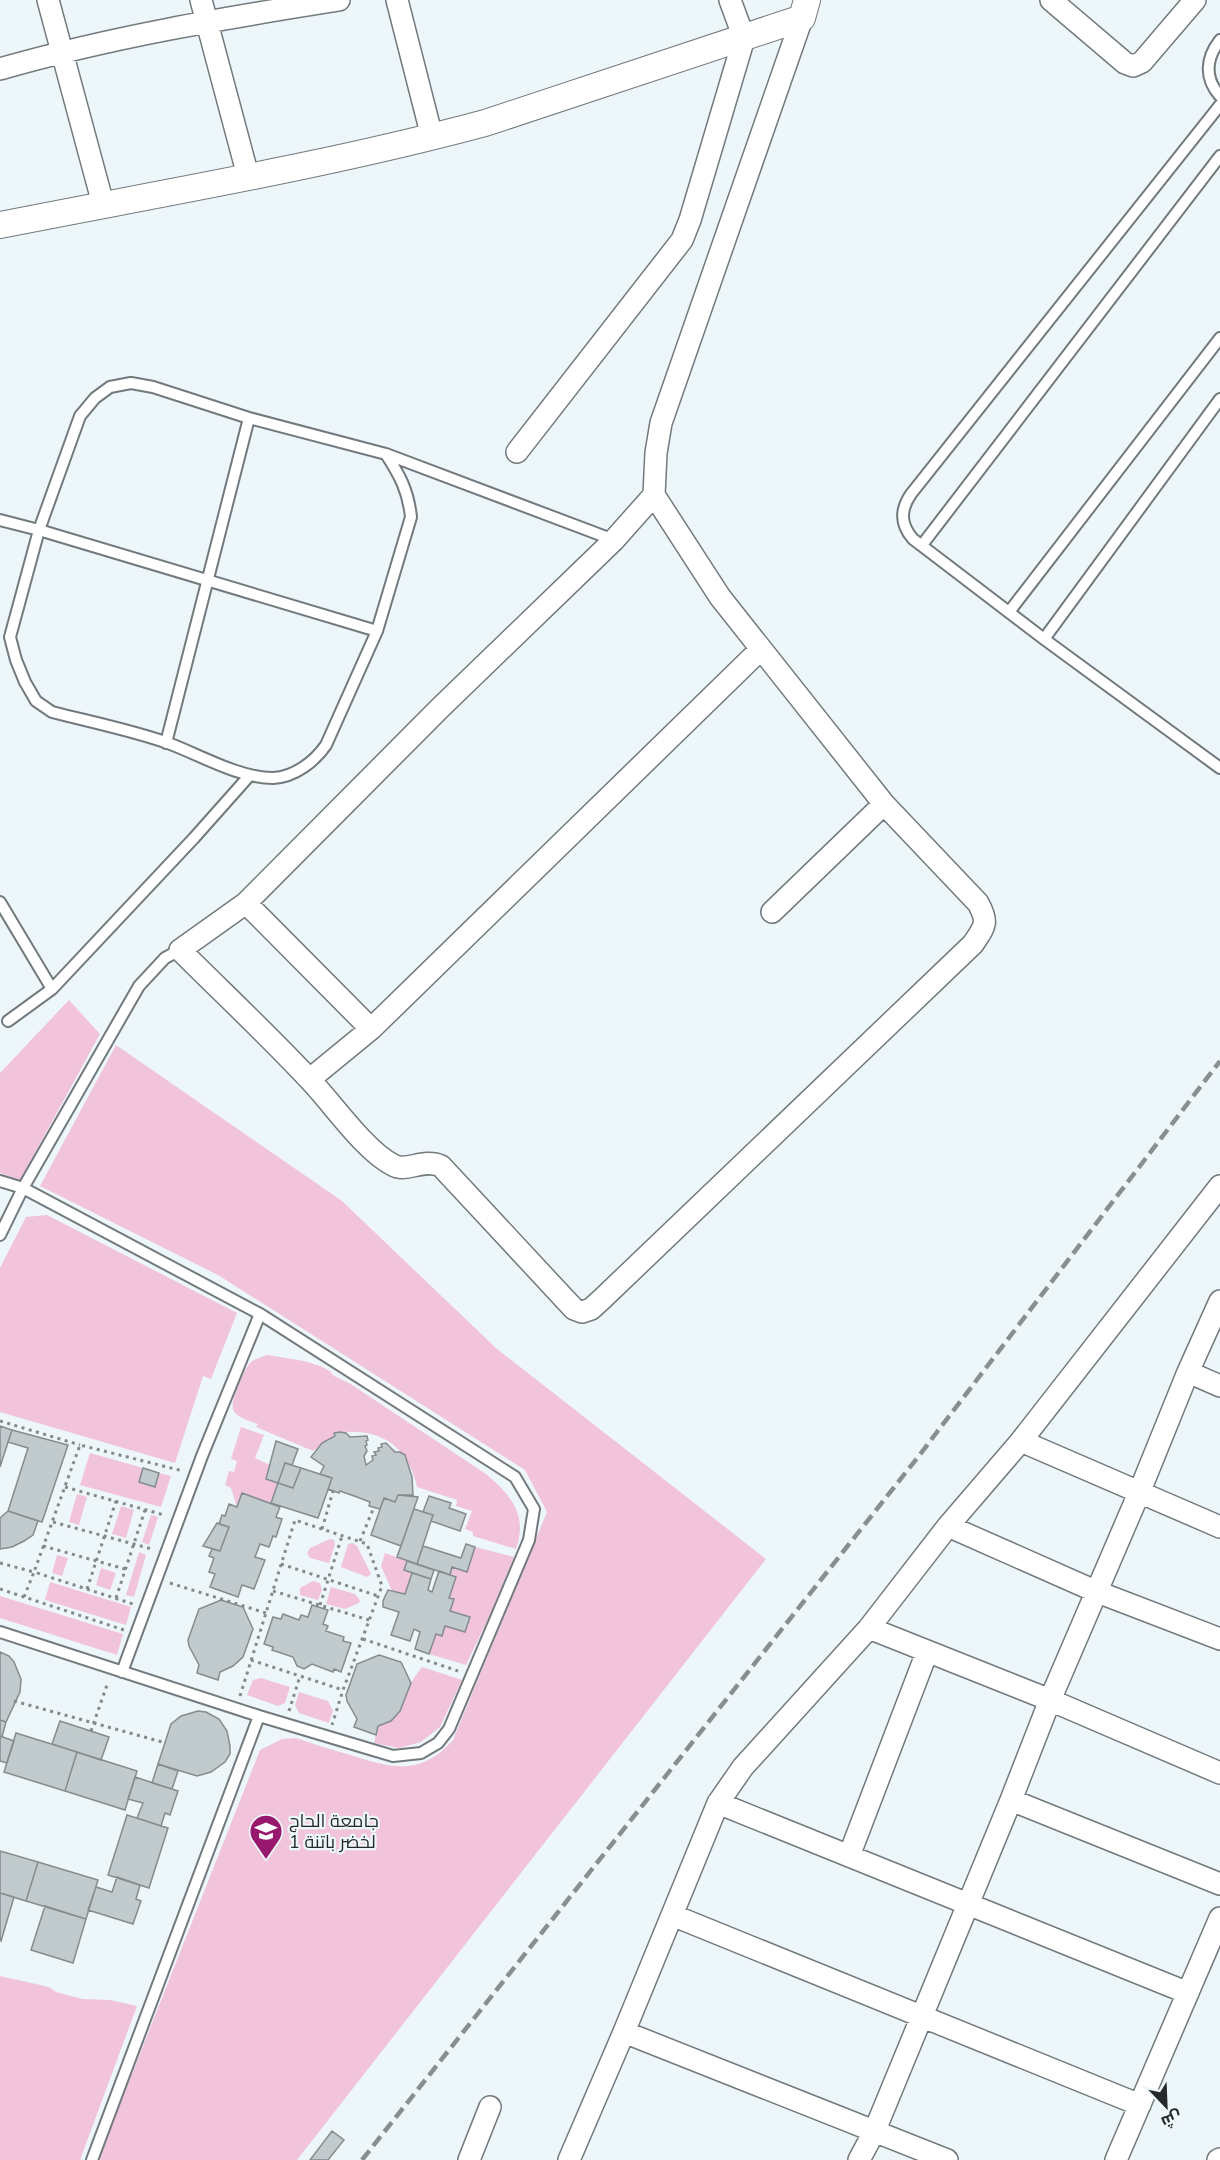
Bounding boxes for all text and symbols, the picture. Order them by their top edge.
place label: جامعة الحاج لخضر باتنة 1 [289,1809,379,1854]
school or university icon: جامعة الحاج لخضر باتنة 1 [248,1813,284,1860]
north arrow [1136,2076,1196,2136]
text: ش [1158,2105,1185,2133]

